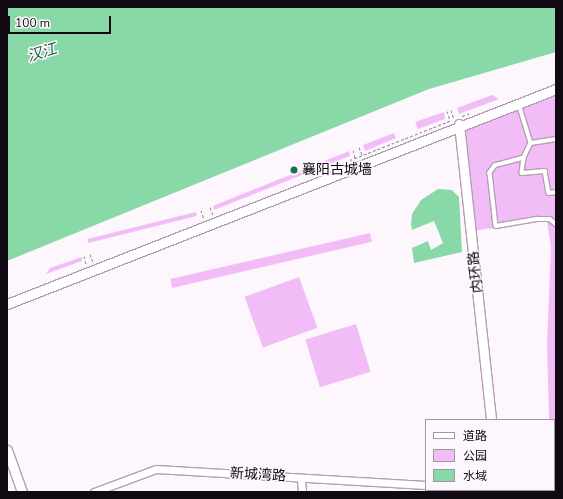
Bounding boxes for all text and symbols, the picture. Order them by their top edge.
scale bar [10,8,113,34]
text: 100 m [15,15,50,31]
water label: 汉江 [25,40,59,66]
place label: 襄阳古城墙 [302,162,372,178]
marker: 襄阳古城墙 [289,165,299,175]
street label: 内环路 [465,250,487,294]
legend [425,419,555,491]
text: 道路 [463,428,487,444]
text: 公园 [463,448,487,464]
street label: 新城湾路 [230,465,286,485]
text: 水域 [463,468,487,484]

